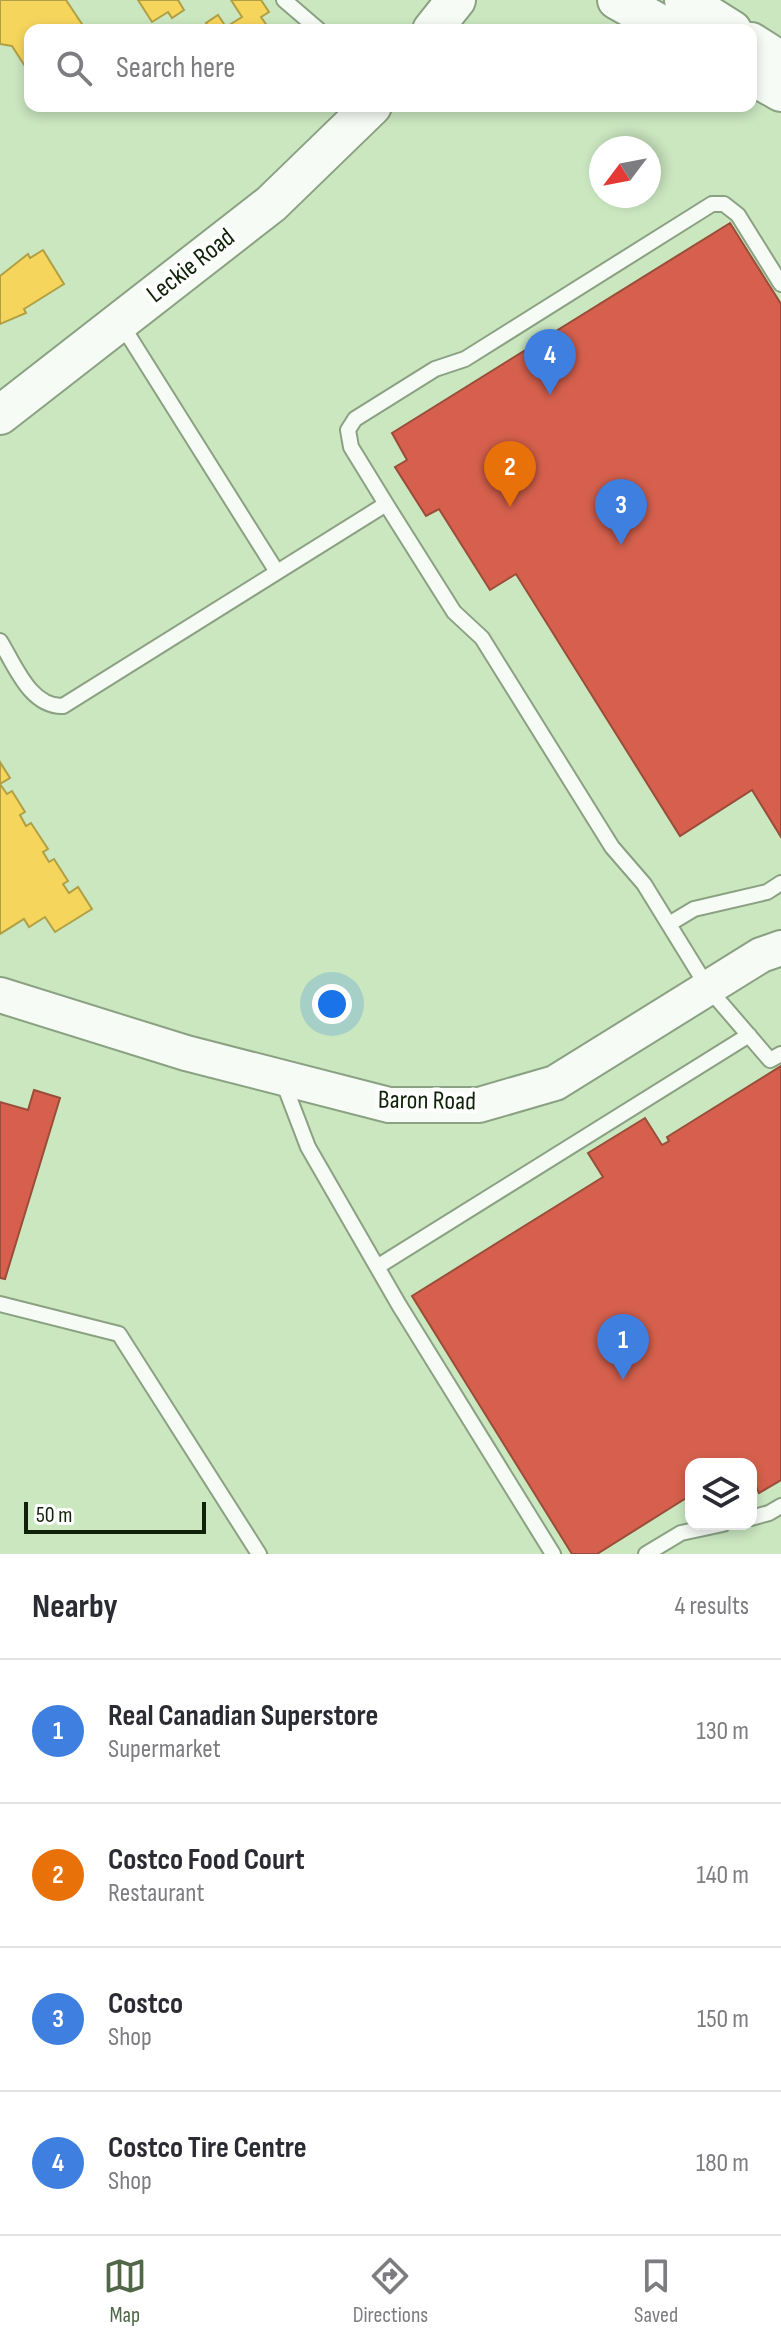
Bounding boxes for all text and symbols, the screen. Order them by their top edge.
search box [24,24,757,112]
icon: search [52,46,96,90]
text: Search here [116,50,235,86]
north arrow [589,136,661,208]
street label: Leckie Road [141,222,241,310]
pin: 4 [524,329,576,395]
pin: 2 [484,441,536,507]
pin: 3 [595,479,647,545]
your location [312,984,352,1024]
street label: Baron Road [378,1085,476,1117]
pin: 1 [597,1314,649,1380]
map controls [685,1458,757,1530]
button: layers [685,1458,757,1530]
scale bar [24,1498,206,1534]
text: 50 m [36,1502,72,1529]
text: Nearby [32,1586,118,1627]
text: 4 results [674,1591,749,1622]
text: Real Canadian Superstore [108,1698,378,1734]
text: 1 [53,1716,63,1747]
text: 130 m [697,1716,749,1747]
text: Supermarket [108,1734,221,1765]
text: Costco Food Court [108,1842,305,1878]
text: 2 [52,1860,64,1891]
text: 140 m [697,1860,749,1891]
text: Restaurant [108,1878,204,1909]
text: Costco [108,1986,183,2022]
text: 3 [52,2004,64,2035]
text: 150 m [697,2004,749,2035]
text: Shop [108,2022,152,2053]
text: Costco Tire Centre [108,2130,307,2166]
text: 4 [52,2148,64,2179]
text: 180 m [696,2148,749,2179]
text: Shop [108,2166,152,2197]
tab: Map [103,2254,147,2329]
tab: Directions [353,2254,428,2329]
tab: Saved [634,2254,678,2329]

